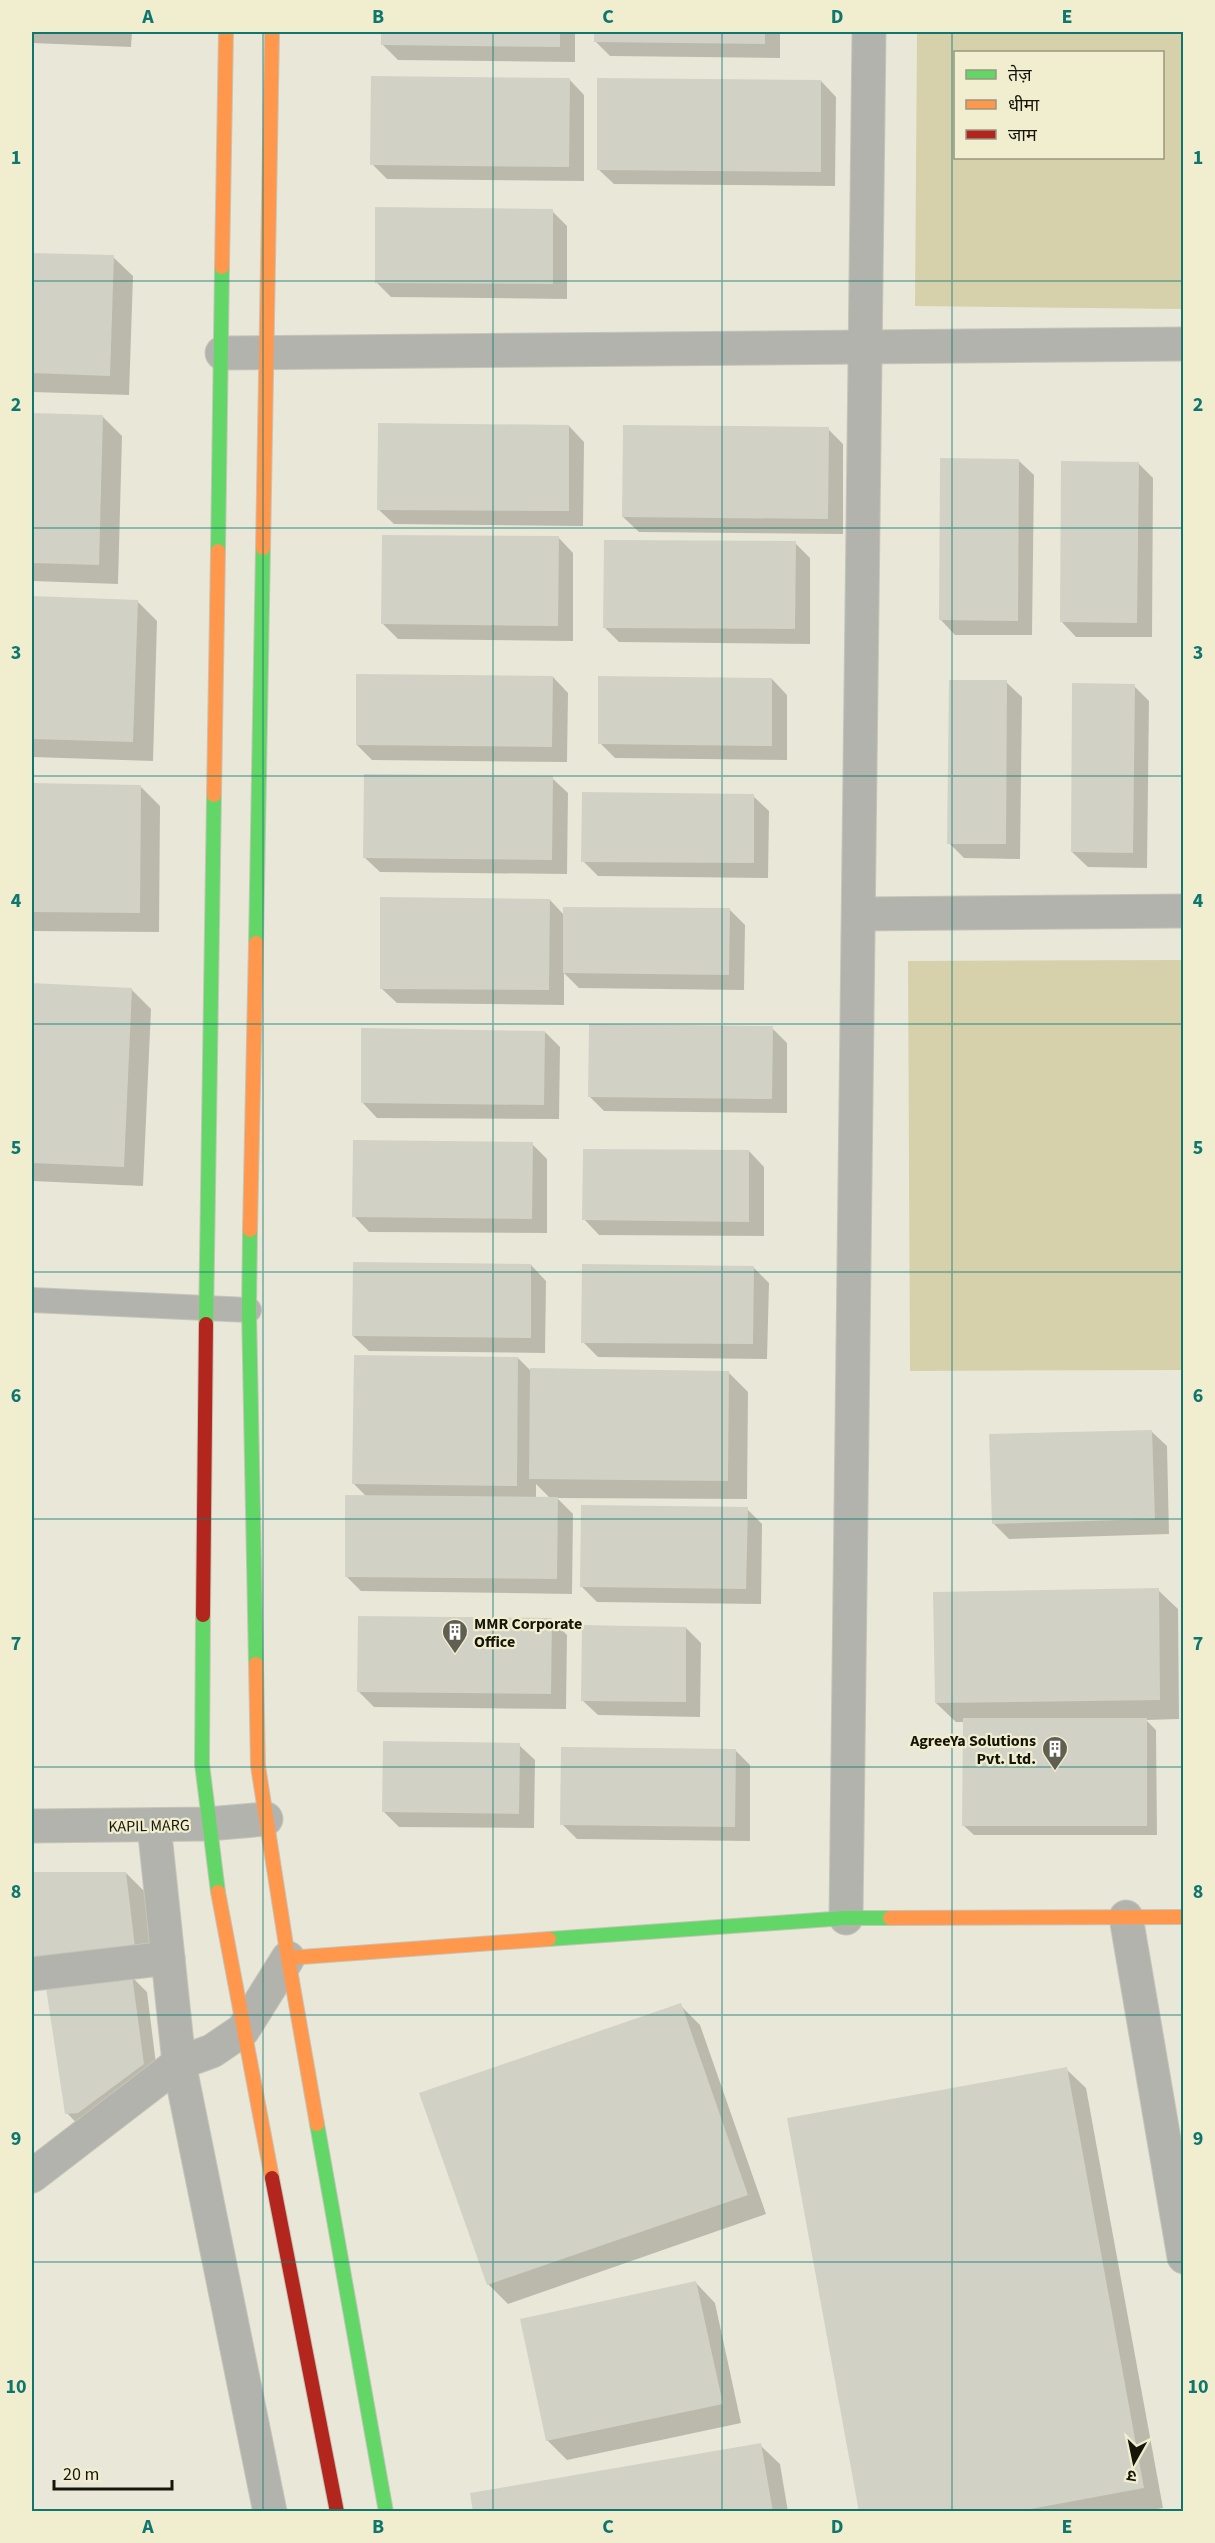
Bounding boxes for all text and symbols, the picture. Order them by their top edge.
text: A [141,3,154,31]
text: B [372,3,384,31]
text: C [602,3,614,31]
text: D [831,3,843,31]
text: E [1062,3,1072,31]
legend [954,51,1164,159]
text: तेज़ [1008,63,1032,88]
text: धीमा [1008,93,1039,118]
text: जाम [1008,123,1038,148]
text: 1 [11,144,21,172]
text: 1 [1193,144,1203,172]
text: 2 [11,391,21,419]
text: 2 [1193,391,1203,419]
text: 3 [11,639,21,667]
text: 3 [1193,639,1203,667]
text: 4 [11,887,22,915]
text: 4 [1193,887,1204,915]
text: 5 [11,1134,21,1162]
text: 5 [1193,1134,1203,1162]
text: 6 [11,1382,21,1410]
text: 6 [1193,1382,1203,1410]
place label: MMR Corporate Office [474,1613,582,1653]
building icon: MMR Corporate Office [440,1617,470,1655]
text: 7 [11,1630,21,1658]
text: 7 [1193,1630,1203,1658]
place label: AgreeYa Solutions Pvt. Ltd. [909,1730,1036,1770]
building icon: AgreeYa Solutions Pvt. Ltd. [1040,1734,1070,1772]
street label: KAPIL MARG [108,1814,190,1838]
text: 8 [11,1878,21,1906]
text: 8 [1193,1878,1203,1906]
text: 9 [11,2125,21,2153]
text: 9 [1193,2125,1203,2153]
text: 10 [5,2373,27,2401]
text: 10 [1187,2373,1209,2401]
north arrow [1104,2432,1164,2492]
scale bar [54,2453,172,2491]
text: 20 m [63,2462,99,2487]
text: उ [1125,2464,1138,2487]
text: A [141,2513,154,2541]
text: B [372,2513,384,2541]
text: C [602,2513,614,2541]
text: D [831,2513,843,2541]
text: E [1062,2513,1072,2541]

